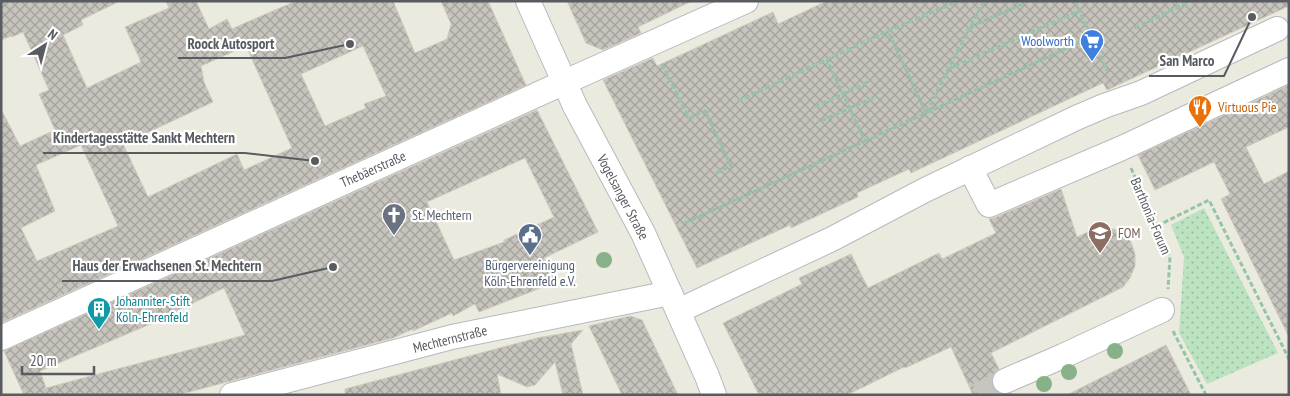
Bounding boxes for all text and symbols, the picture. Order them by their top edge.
north arrow [20,20,70,70]
text: N [44,25,61,44]
callout: Roock Autosport [178,28,285,58]
supermarket icon: Woolworth [1079,28,1105,62]
place label: Woolworth [1021,32,1074,50]
text: Roock Autosport [188,34,275,53]
callout: San Marco [1149,46,1224,76]
text: San Marco [1160,51,1215,70]
restaurant icon: Virtuous Pie [1187,94,1213,128]
place label: Virtuous Pie [1217,98,1277,116]
callout: Kindertagesstätte Sankt Mechtern [43,123,245,153]
text: Kindertagesstätte Sankt Mechtern [53,128,235,147]
street label: Thebäerstraße [337,146,409,191]
street label: Vogelsanger Straße [593,150,653,243]
street label: Barthonia-Forum [1127,175,1175,257]
church icon: St. Mechtern [381,202,407,236]
place label: St. Mechtern [412,206,472,224]
school or university icon: FOM [1087,220,1113,254]
public building icon: Bürgervereinigung Köln-Ehrenfeld e.V. [517,222,543,256]
place label: FOM [1118,224,1140,242]
callout: Haus der Erwachsenen St. Mechtern [62,251,272,281]
text: Haus der Erwachsenen St. Mechtern [73,256,262,275]
place label: Bürgervereinigung Köln-Ehrenfeld e.V. [484,256,576,290]
place label: Johanniter-Stift Köln-Ehrenfeld [115,292,190,326]
building icon: Johanniter-Stift Köln-Ehrenfeld [86,296,112,330]
street label: Mechternstraße [411,321,489,357]
scale bar [22,344,95,376]
text: 20 m [30,351,56,370]

